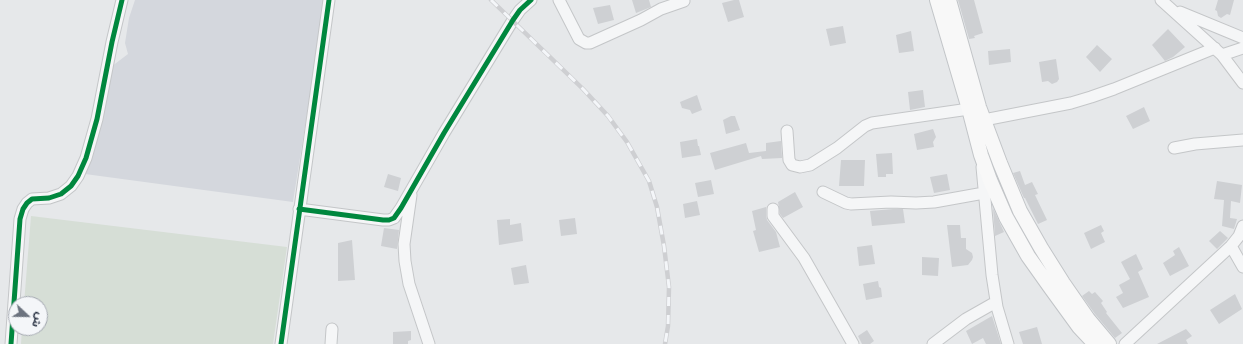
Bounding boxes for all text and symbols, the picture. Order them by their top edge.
north arrow [8,296,48,336]
text: ش [29,311,48,330]

